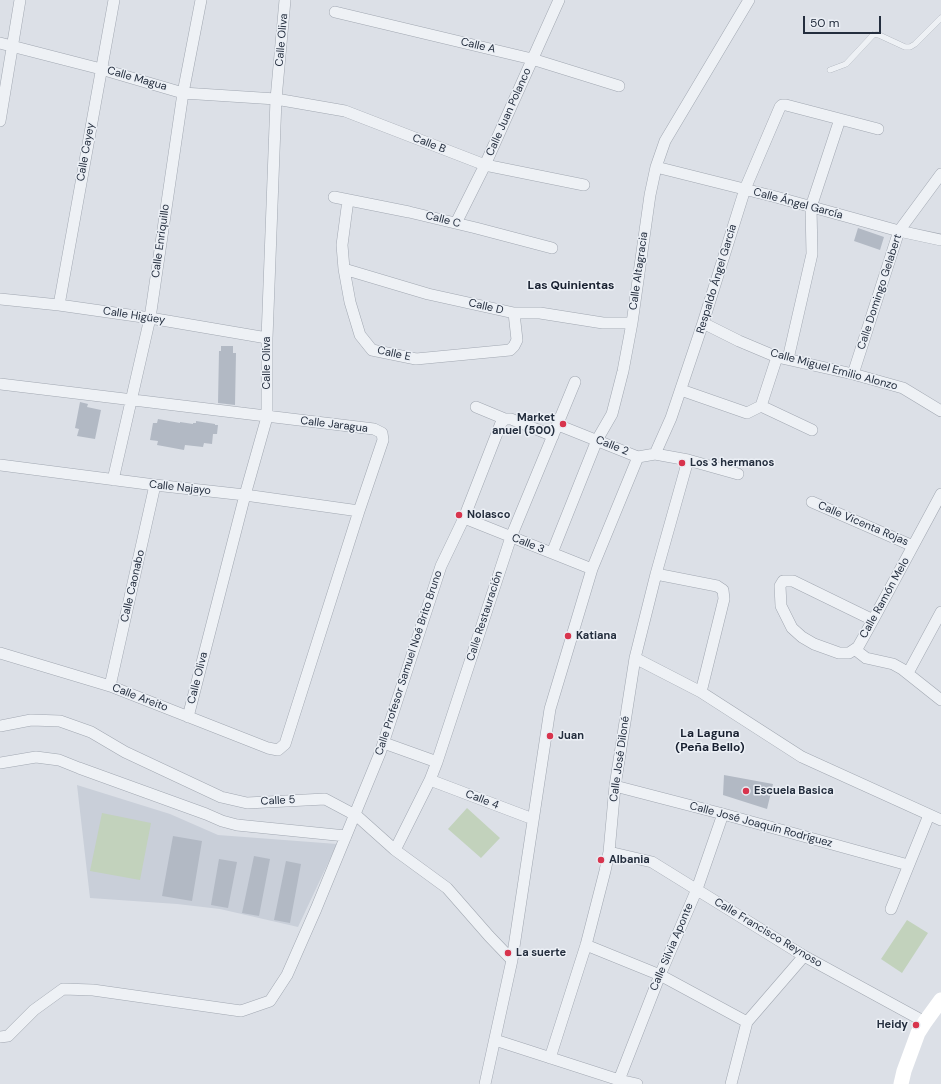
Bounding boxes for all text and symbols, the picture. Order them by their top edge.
scale bar [805,8,883,34]
street label: Calle Oliva [273,13,291,67]
text: 50 m [810,15,839,31]
street label: Calle A [459,36,497,56]
street label: Calle Magua [106,64,168,94]
street label: Calle Juan Polanco [484,66,534,158]
street label: Calle Cayey [74,122,98,182]
street label: Calle B [410,132,448,156]
street label: Calle Ángel García [752,186,844,222]
street label: Calle Enriquillo [149,203,173,279]
street label: Calle C [424,209,462,231]
street label: Respaldo Ángel García [694,223,740,335]
street label: Calle Altagracia [627,231,651,311]
street label: Calle Domingo Gelabert [855,233,905,351]
district label: Las Quinientas [528,279,614,293]
street label: Calle D [467,297,505,317]
street label: Calle Higüey [102,305,166,327]
street label: Calle Oliva [260,336,274,390]
street label: Calle E [376,344,412,364]
street label: Calle Miguel Emilio Alonzo [769,347,899,393]
place label: Market anuel (500) [492,411,555,437]
street label: Calle Jaragua [299,414,369,436]
marker: Market anuel (500) [558,419,568,429]
street label: Calle 2 [594,433,630,459]
place label: Los 3 hermanos [690,456,774,470]
marker: Los 3 hermanos [677,458,687,468]
street label: Calle Najayo [148,478,212,498]
street label: Calle Vicenta Rojas [816,499,910,549]
place label: Nolasco [467,508,510,522]
marker: Nolasco [454,510,464,520]
street label: Calle 3 [510,531,546,557]
street label: Calle Caonabo [118,548,148,624]
street label: Calle Ramón Melo [857,555,913,641]
street label: Calle Profesor Samuel Noé Brito Bruno [373,569,445,757]
street label: Calle Restauración [464,569,506,663]
place label: Katiana [576,629,617,643]
marker: Katiana [563,631,573,641]
street label: Calle Oliva [185,651,211,705]
street label: Calle Areito [110,681,170,715]
street label: Calle José Diloné [607,715,633,803]
district label: La Laguna (Peña Bello) [675,727,745,755]
place label: Juan [558,729,584,743]
marker: Juan [545,731,555,741]
place label: Escuela Basica [754,784,834,798]
marker: Escuela Basica [741,786,751,796]
street label: Calle 4 [463,788,501,812]
street label: Calle 5 [260,794,296,808]
street label: Calle José Joaquín Rodríguez [688,800,834,850]
place label: Albania [609,853,650,867]
marker: Albania [596,855,606,865]
street label: Calle Francisco Reynoso [712,896,824,970]
street label: Calle Silvia Aponte [648,901,696,993]
place label: La suerte [516,946,566,960]
marker: La suerte [503,948,513,958]
place label: Heidy [877,1018,908,1032]
marker: Heidy [911,1020,921,1030]

